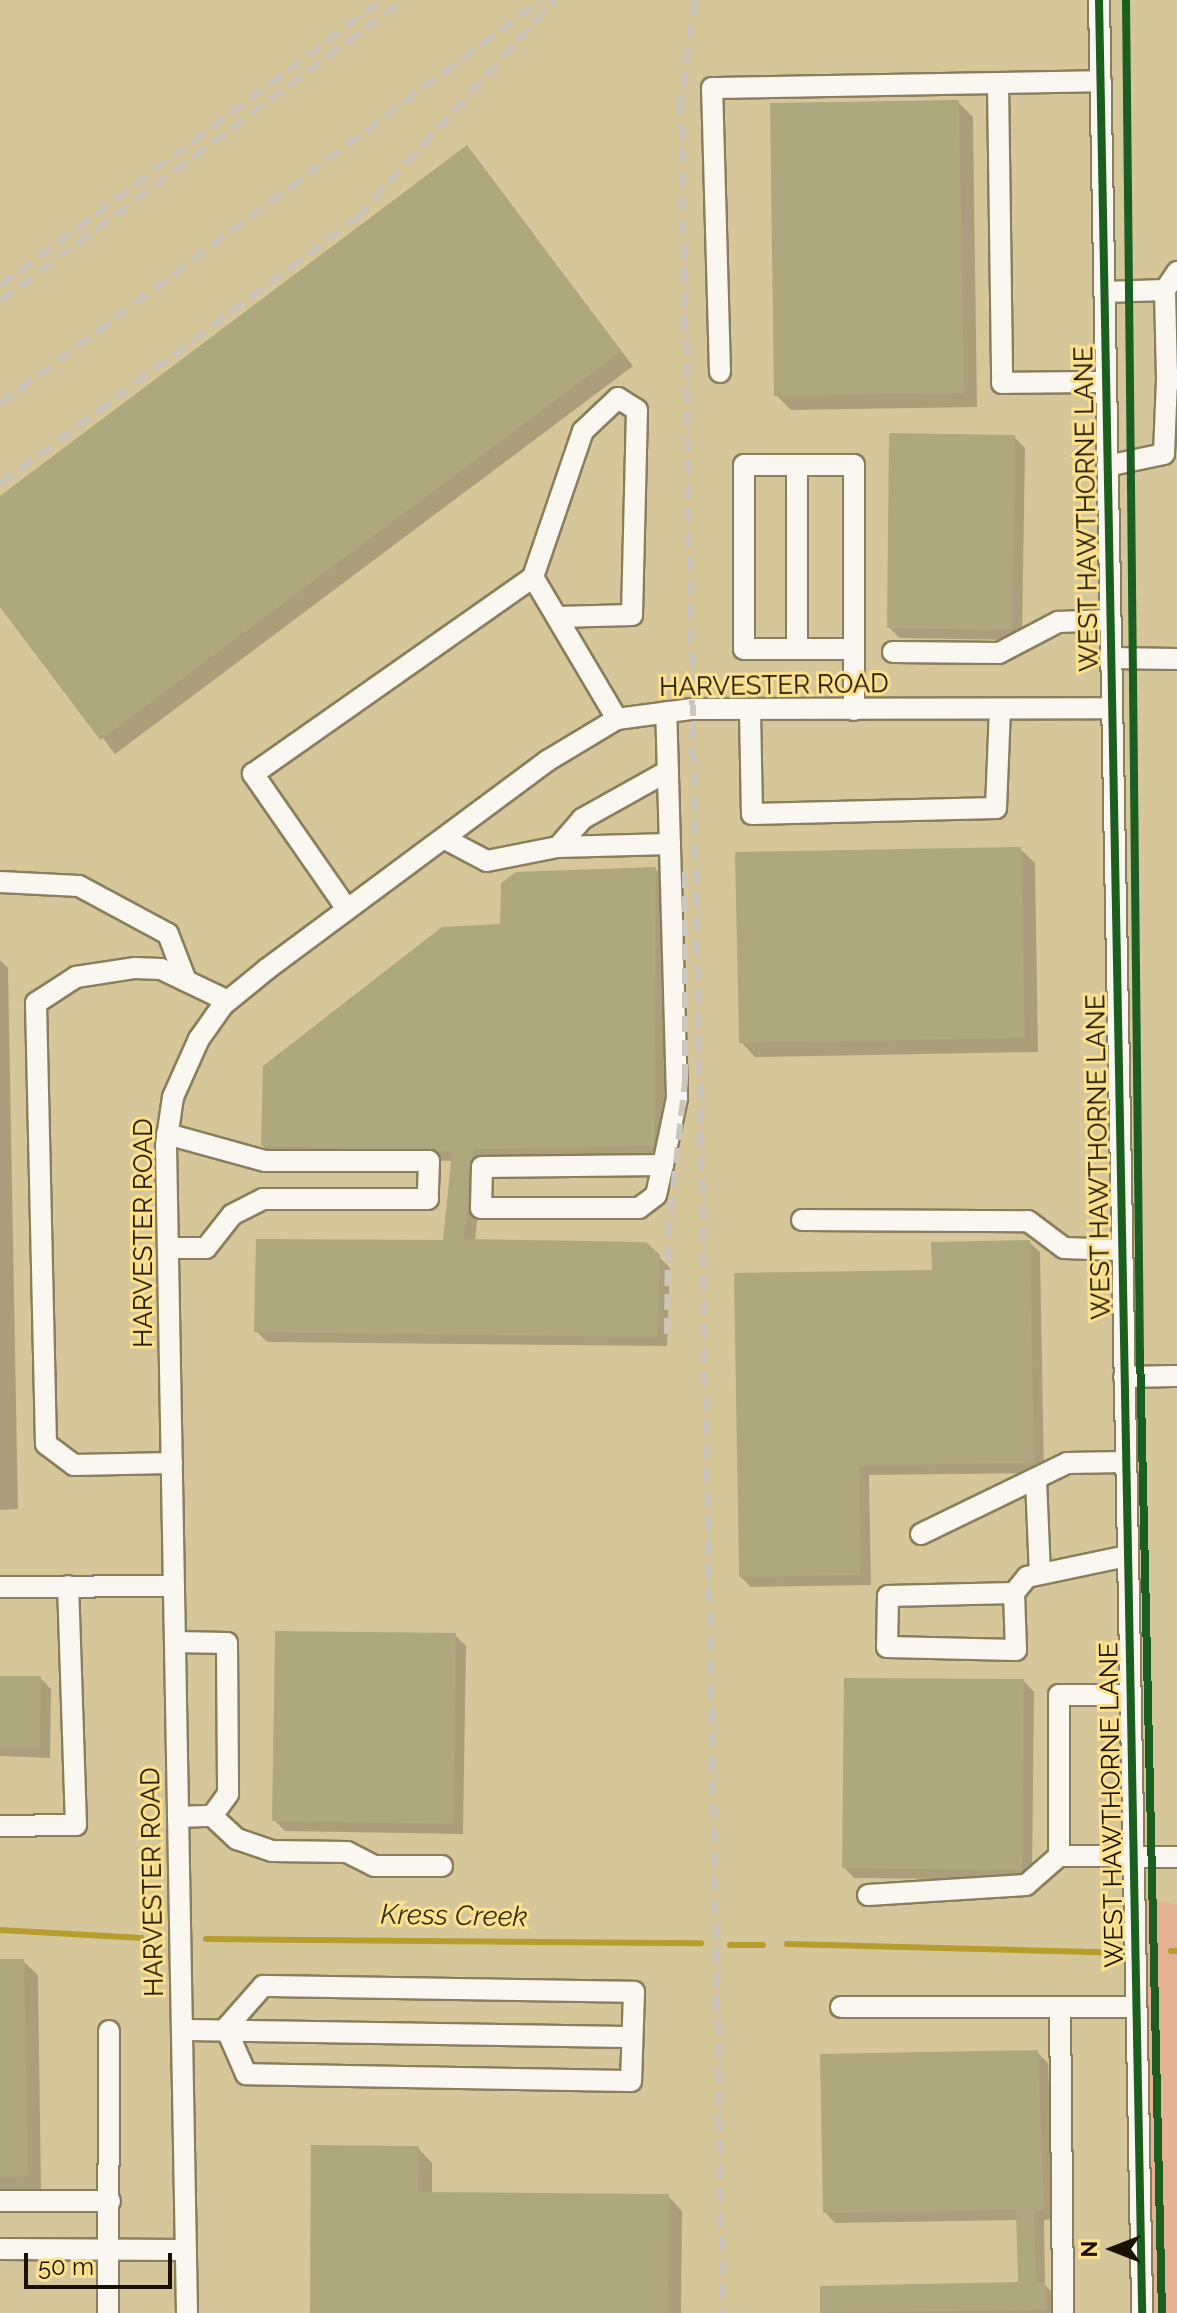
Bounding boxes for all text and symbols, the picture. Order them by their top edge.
street label: WEST HAWTHORNE LANE [1069,346,1105,672]
street label: HARVESTER ROAD [659,668,889,704]
street label: WEST HAWTHORNE LANE [1081,994,1117,1320]
street label: HARVESTER ROAD [128,1118,160,1348]
street label: WEST HAWTHORNE LANE [1094,1642,1130,1968]
street label: HARVESTER ROAD [135,1767,171,1997]
water label: Kress Creek [380,1898,528,1934]
north arrow [1073,2209,1153,2289]
scale bar [28,2237,176,2287]
text: N [1076,2241,1102,2257]
text: 50 m [38,2252,94,2281]

